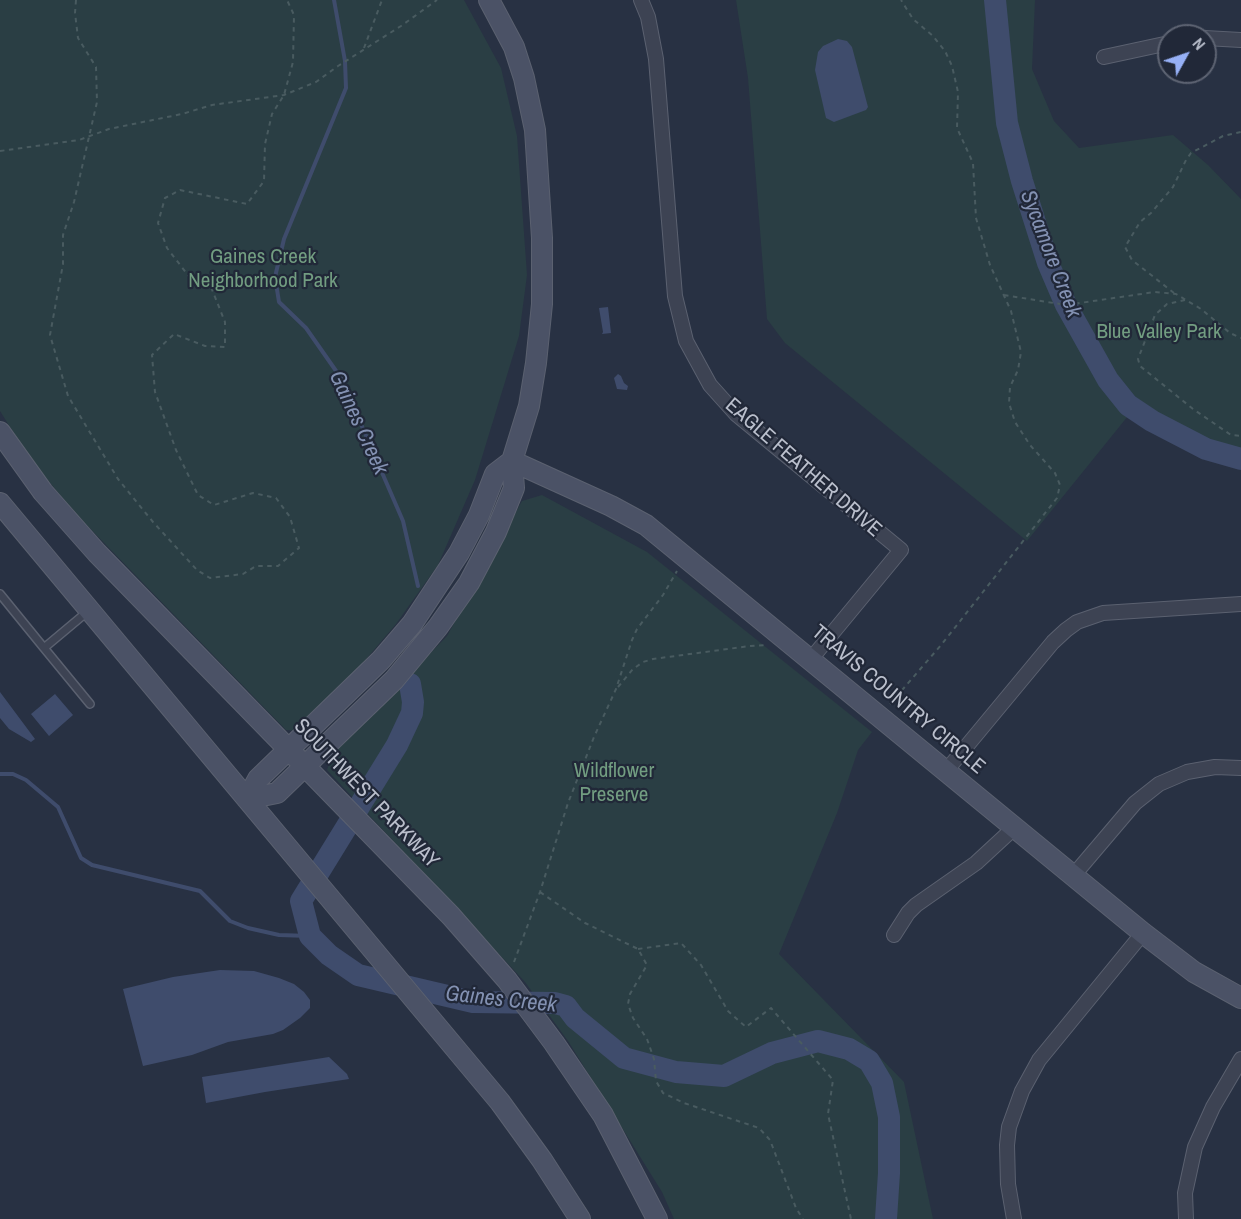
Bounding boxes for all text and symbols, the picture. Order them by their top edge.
north arrow [1157,24,1217,84]
text: N [1188,33,1211,54]
water label: Sycamore Creek [1014,187,1086,321]
park label: Gaines Creek Neighborhood Park [188,244,338,294]
park label: Blue Valley Park [1096,319,1222,345]
water label: Gaines Creek [323,367,393,479]
street label: EAGLE FEATHER DRIVE [720,393,886,543]
street label: TRAVIS COUNTRY CIRCLE [806,620,990,780]
street label: SOUTHWEST PARKWAY [288,714,444,874]
park label: Wildflower Preserve [574,758,654,808]
water label: Gaines Creek [444,981,558,1019]

